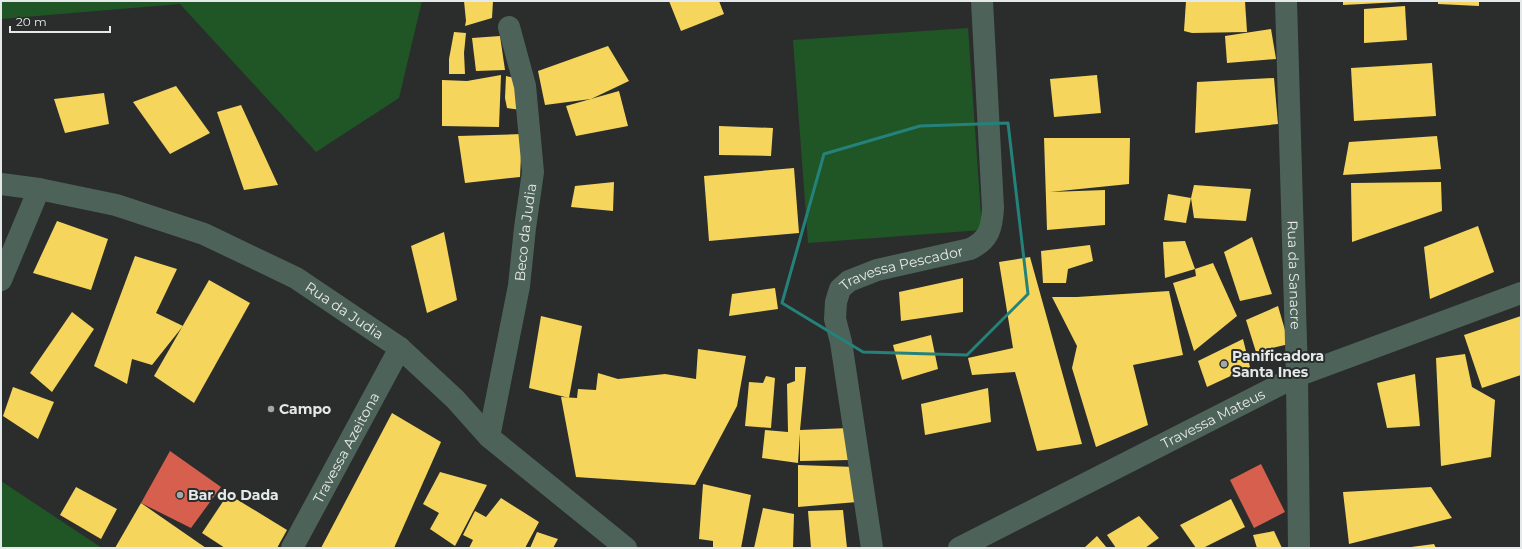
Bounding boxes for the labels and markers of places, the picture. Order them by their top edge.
place label: Panificadora Santa Ines [1232,347,1324,381]
marker: Panificadora Santa Ines [1219,359,1229,369]
place label: Campo [279,400,331,418]
marker: Campo [266,404,276,414]
place label: Bar do Dada [188,486,279,504]
marker: Bar do Dada [175,490,185,500]

